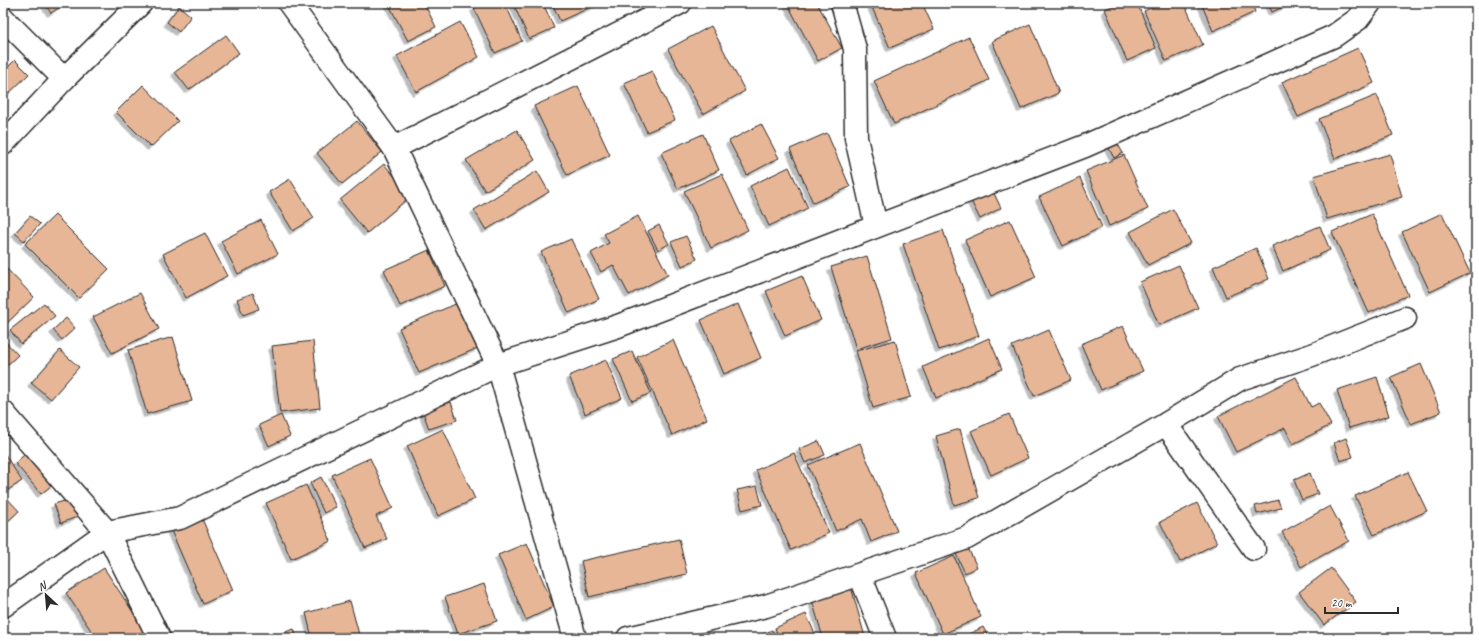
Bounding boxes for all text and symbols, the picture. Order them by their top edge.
north arrow [26,575,66,615]
text: N [35,577,50,594]
scale bar [1325,589,1398,615]
text: 20 m [1331,595,1353,611]

